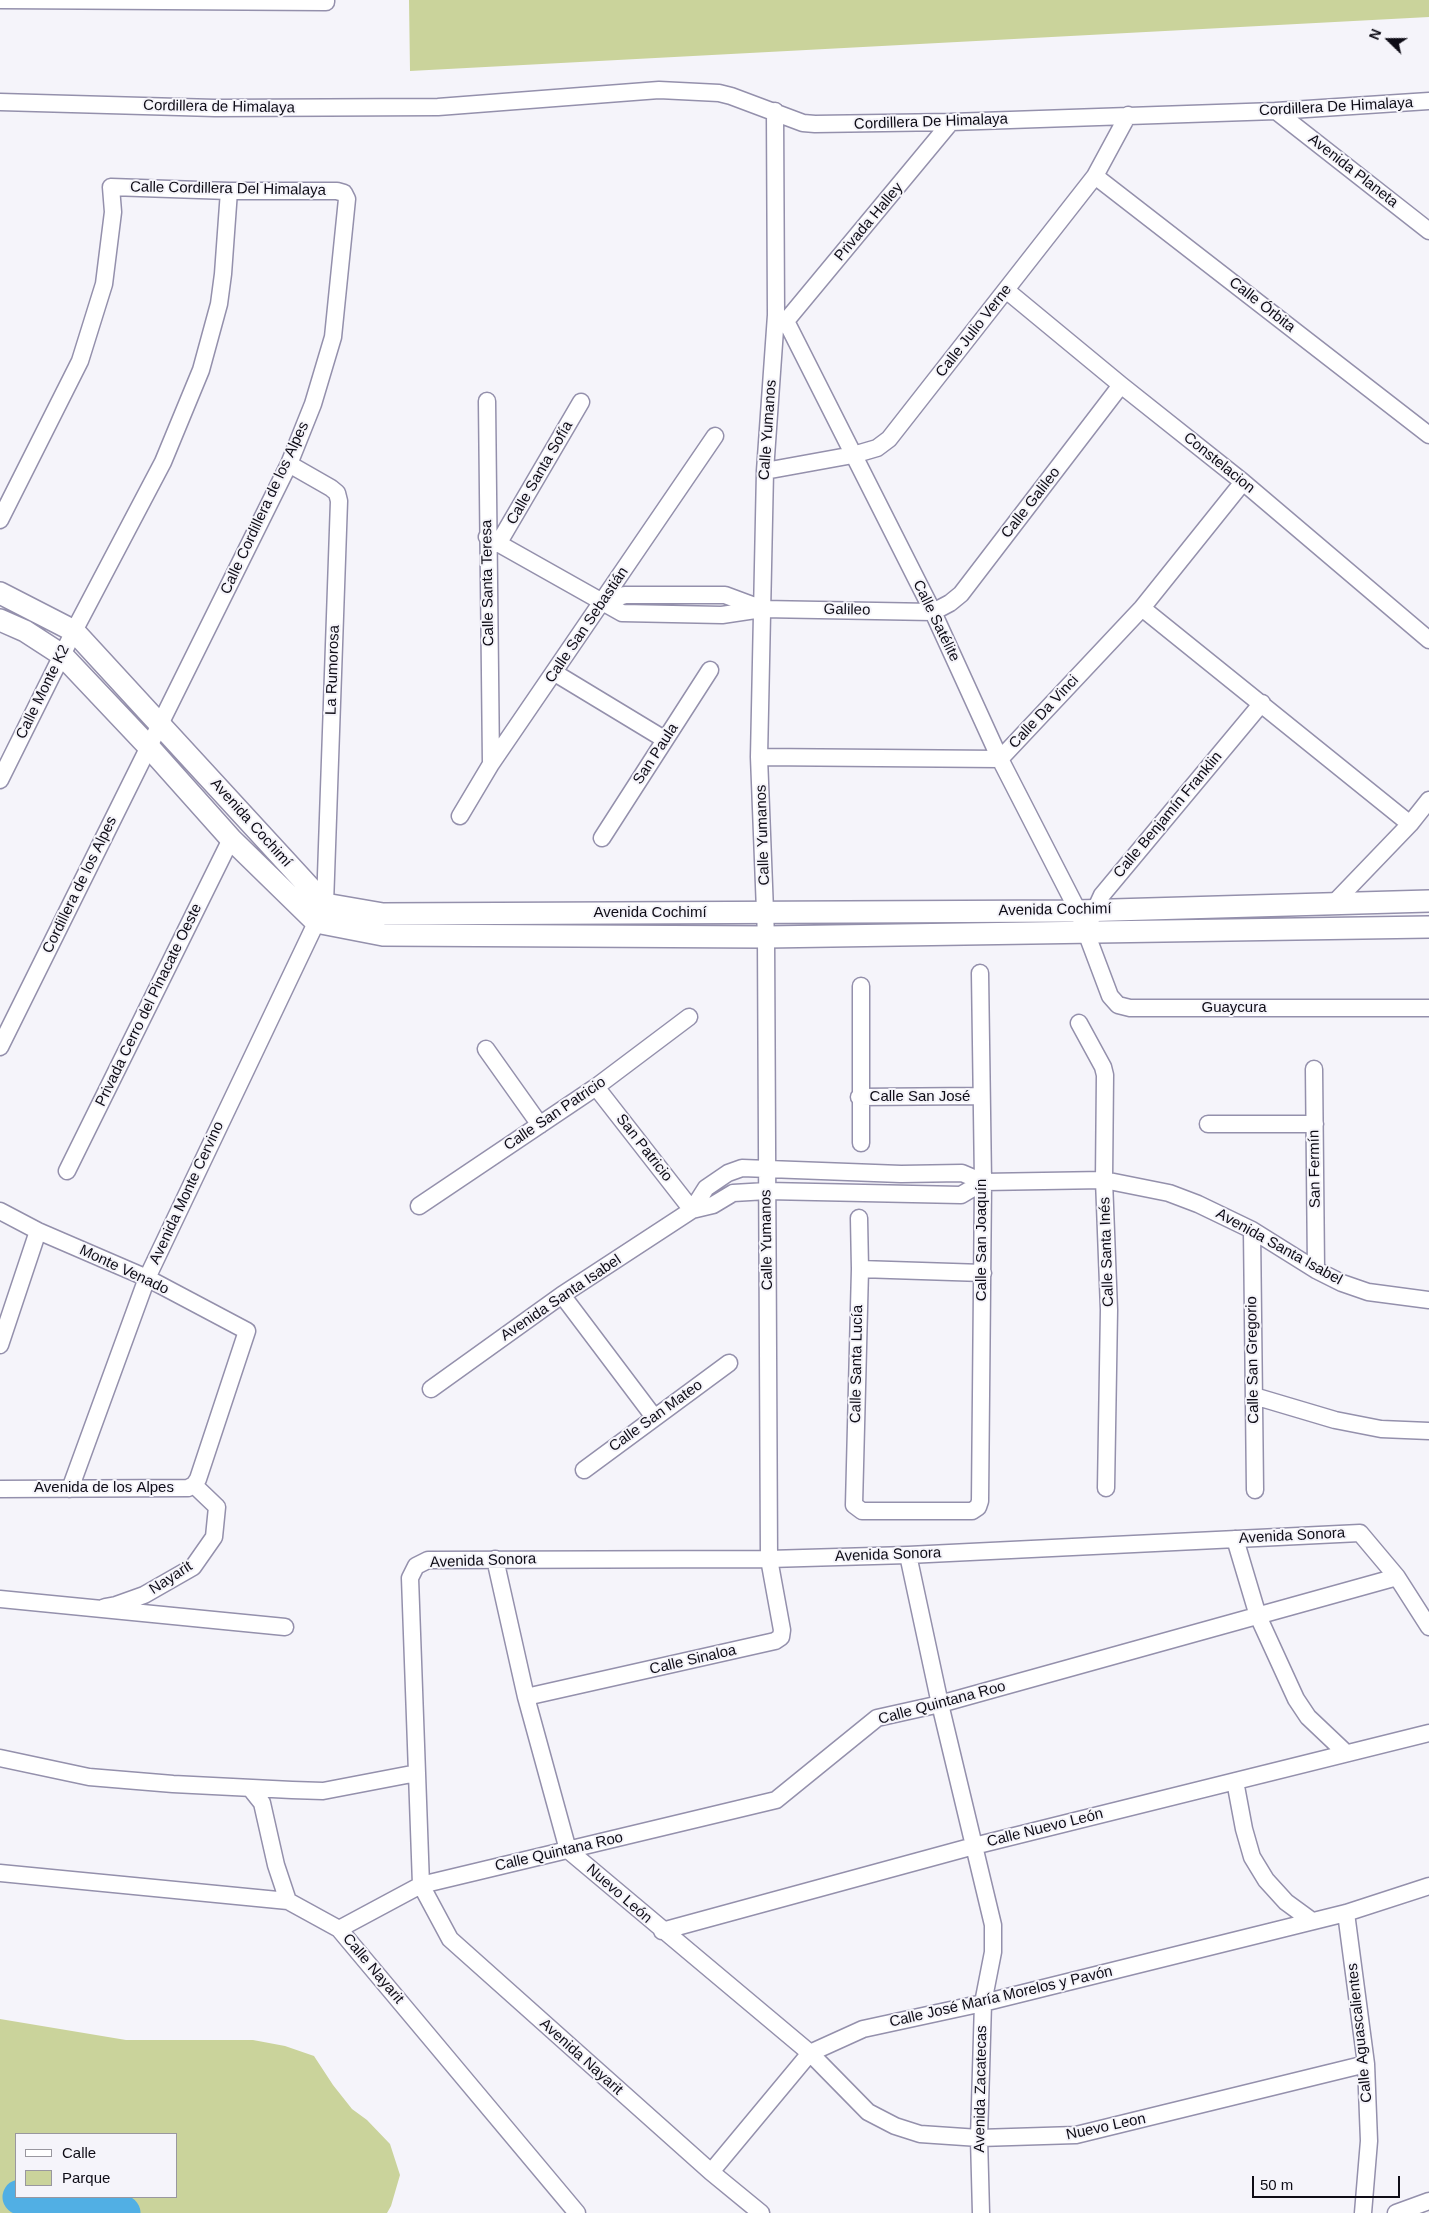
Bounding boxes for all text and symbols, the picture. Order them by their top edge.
north arrow [1364,15,1414,65]
text: N [1366,27,1384,42]
street label: Cordillera De Himalaya [1259,94,1413,120]
street label: Cordillera de Himalaya [143,97,295,117]
street label: Cordillera De Himalaya [854,110,1008,134]
street label: Avenida Planeta [1305,130,1401,212]
street label: Calle Cordillera Del Himalaya [130,178,326,200]
street label: Privada Halley [831,179,907,265]
street label: Calle Órbita [1225,274,1299,336]
street label: Calle Julio Verne [932,281,1016,381]
street label: Calle Yumanos [756,379,780,481]
street label: Calle Santa Sofía [503,418,577,528]
street label: Calle Cordillera de los Alpes [217,419,313,597]
street label: Constelacion [1180,429,1258,497]
street label: Calle Galileo [998,464,1064,542]
street label: Calle Santa Teresa [478,519,498,647]
street label: Calle San Sebastián [542,564,632,686]
street label: Calle Satélite [909,577,963,665]
street label: Galileo [824,601,870,619]
street label: La Rumorosa [322,625,344,715]
street label: Calle Monte K2 [12,642,74,742]
street label: Calle Da Vinci [1005,672,1083,752]
street label: San Paula [630,720,682,788]
street label: Calle Benjamín Franklin [1110,748,1226,882]
street label: Avenida Cochimí [206,775,296,871]
street label: Calle Yumanos [752,784,774,886]
street label: Cordillera de los Alpes [39,814,121,956]
street label: Avenida Cochimí [998,900,1112,920]
street label: Privada Cerro del Pinacate Oeste [92,901,206,1109]
street label: Avenida Cochimí [593,904,707,922]
street label: Guaycura [1201,999,1267,1017]
street label: Calle San Patricio [501,1073,609,1155]
street label: Calle San José [870,1088,970,1106]
street label: San Patricio [612,1111,676,1185]
street label: Avenida Monte Cervino [146,1119,228,1267]
street label: San Fermín [1305,1130,1325,1208]
street label: Calle San Joaquín [973,1179,991,1301]
street label: Calle Yumanos [757,1189,777,1291]
street label: Calle Santa Inés [1096,1197,1118,1307]
street label: Avenida Santa Isabel [1213,1205,1345,1289]
street label: Monte Venado [76,1241,172,1299]
street label: Avenida Santa Isabel [497,1251,625,1345]
street label: Calle San Gregorio [1243,1296,1263,1424]
street label: Calle Santa Lucía [847,1305,867,1423]
street label: Calle San Mateo [606,1376,706,1456]
street label: Avenida de los Alpes [34,1479,174,1497]
street label: Avenida Sonora [1238,1524,1346,1548]
street label: Avenida Sonora [834,1544,942,1566]
street label: Avenida Sonora [429,1550,537,1572]
street label: Nayarit [146,1558,196,1598]
street label: Calle Sinaloa [648,1641,738,1679]
street label: Calle Quintana Roo [876,1677,1008,1729]
street label: Calle Nuevo León [985,1805,1105,1851]
street label: Calle Quintana Roo [493,1829,625,1875]
street label: Nuevo León [583,1861,655,1927]
street label: Calle Nayarit [339,1930,407,2008]
street label: Calle Aguascalientes [1344,1962,1376,2104]
street label: Calle José María Morelos y Pavón [888,1963,1114,2031]
street label: Avenida Nayarit [536,2015,626,2099]
street label: Avenida Zacatecas [971,2025,991,2153]
street label: Nuevo Leon [1065,2110,1147,2144]
legend [15,2133,178,2198]
text: Calle [62,2144,96,2161]
scale bar [1254,2166,1402,2198]
text: Parque [62,2169,110,2186]
text: 50 m [1260,2176,1293,2193]

